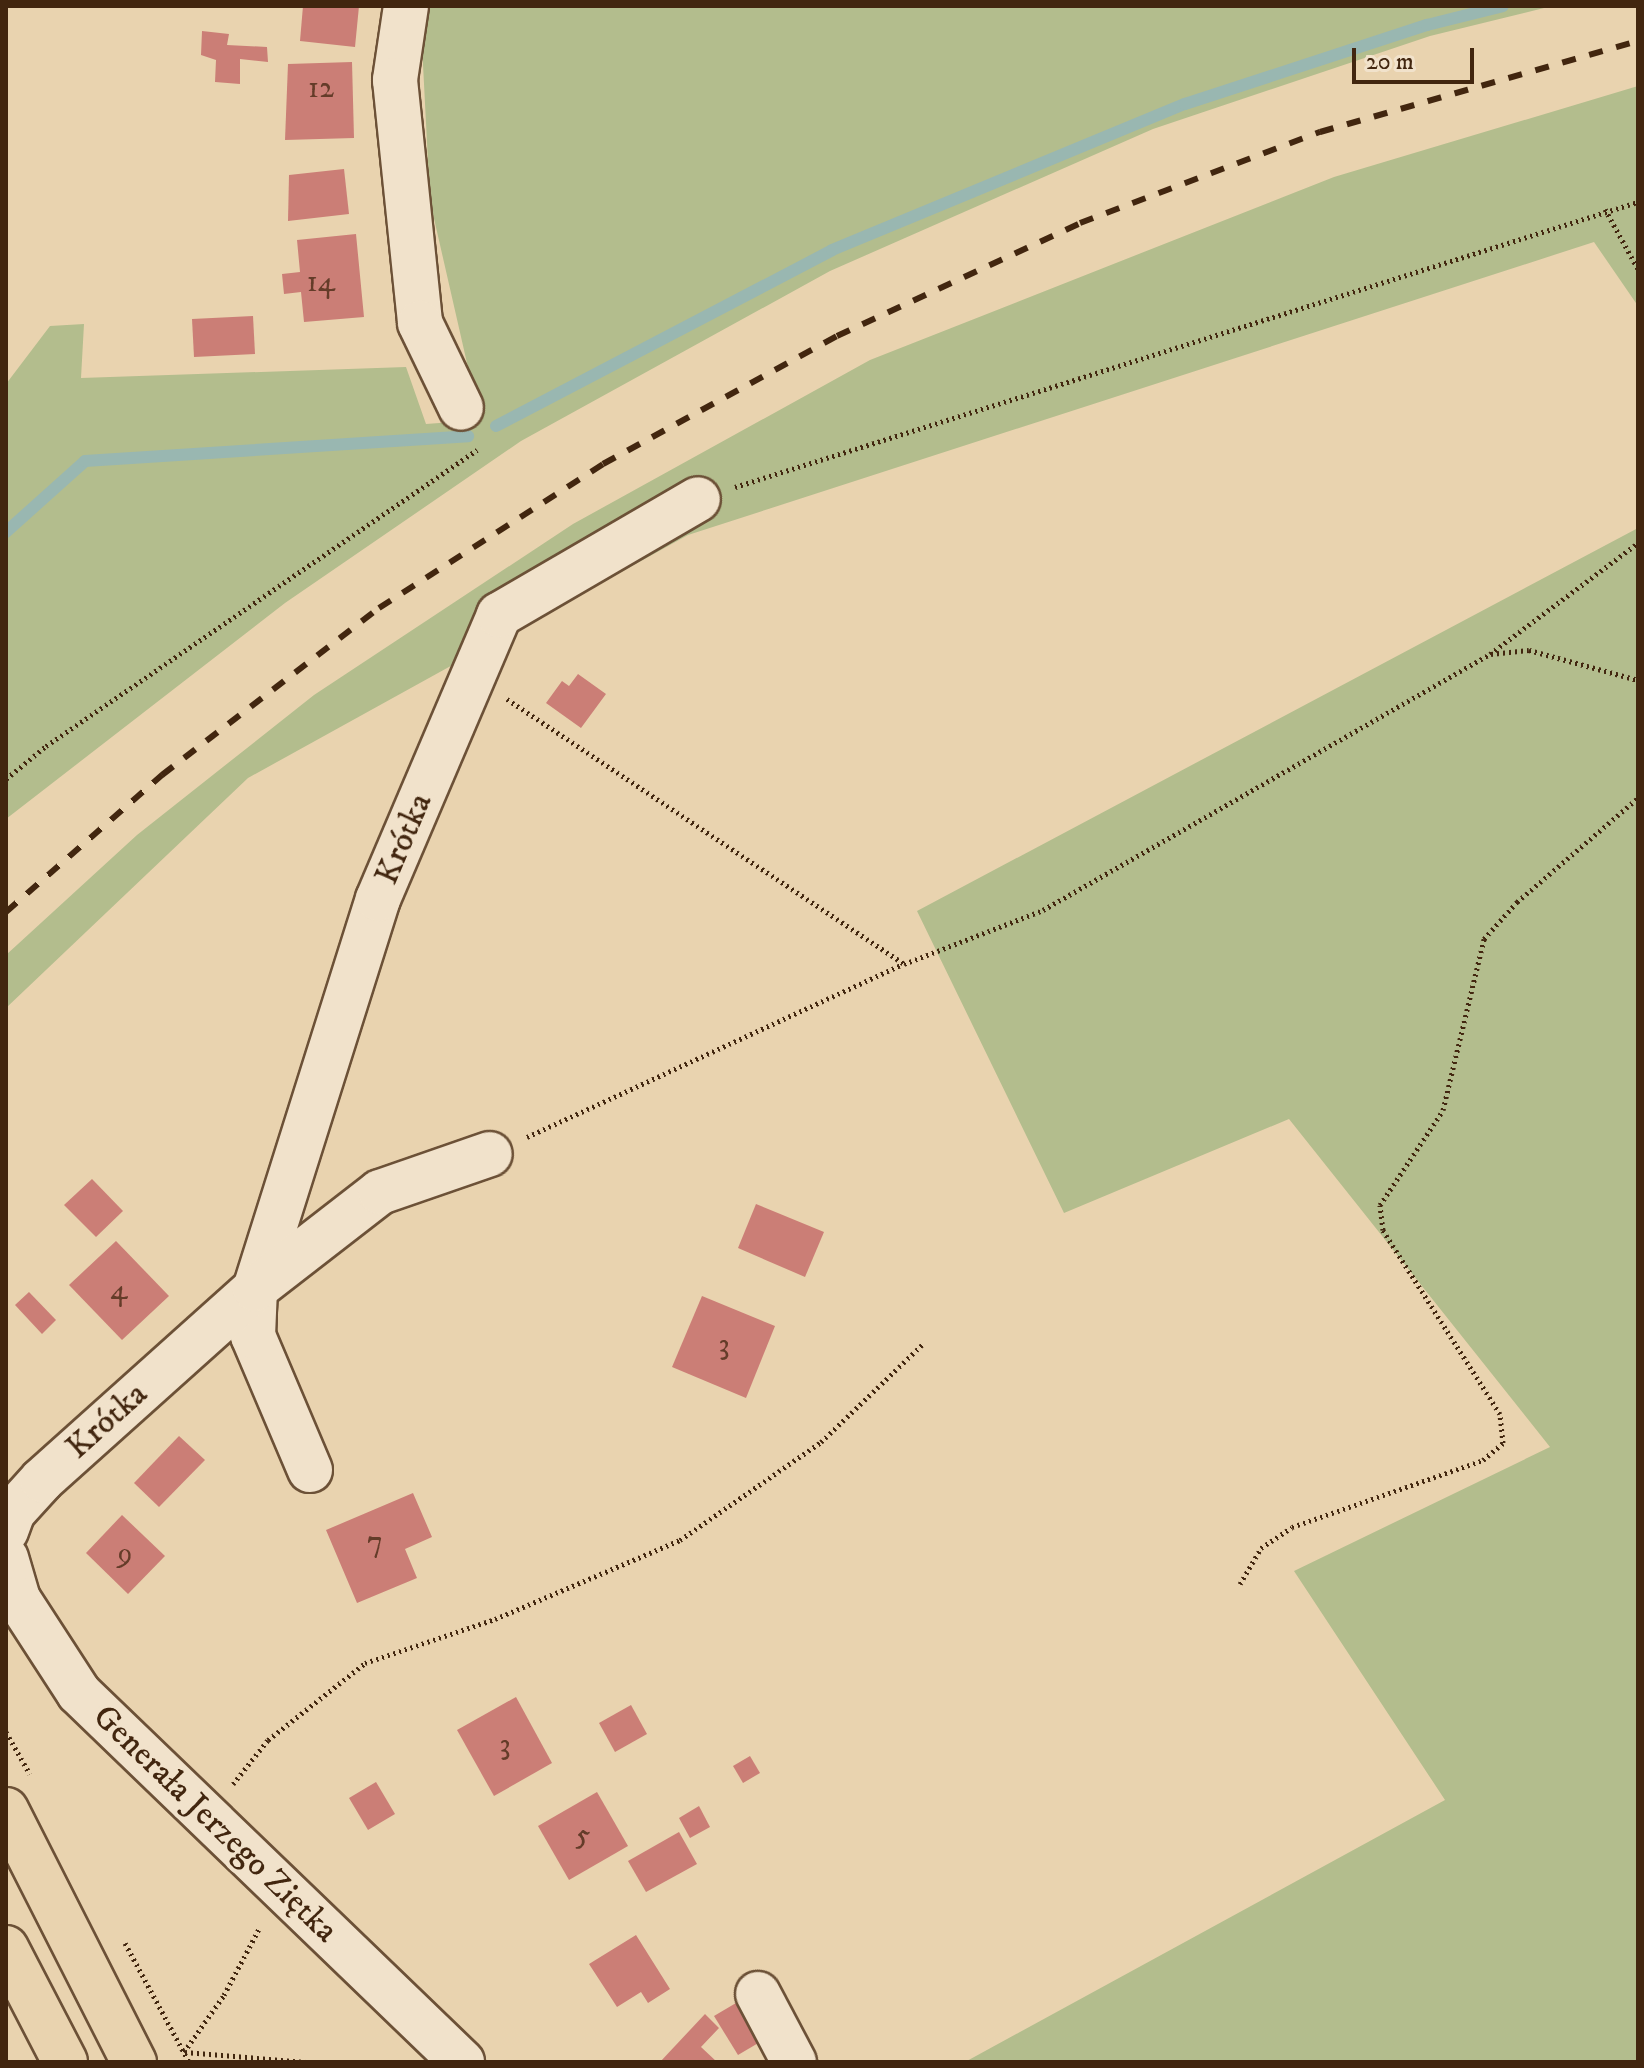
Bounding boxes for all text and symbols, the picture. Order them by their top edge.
scale bar [1356,32,1478,82]
text: 20 m [1366,47,1414,77]
house number: 12 [308,71,334,107]
house number: 14 [307,265,335,301]
street label: Krótka [367,787,441,891]
house number: 4 [110,1273,128,1309]
house number: 3 [718,1328,730,1364]
street label: Krótka [58,1374,156,1468]
house number: 7 [367,1525,383,1561]
house number: 9 [118,1536,132,1572]
street label: Generała Jerzego Ziętka [84,1697,346,1951]
house number: 3 [499,1728,511,1764]
house number: 5 [576,1818,590,1854]

